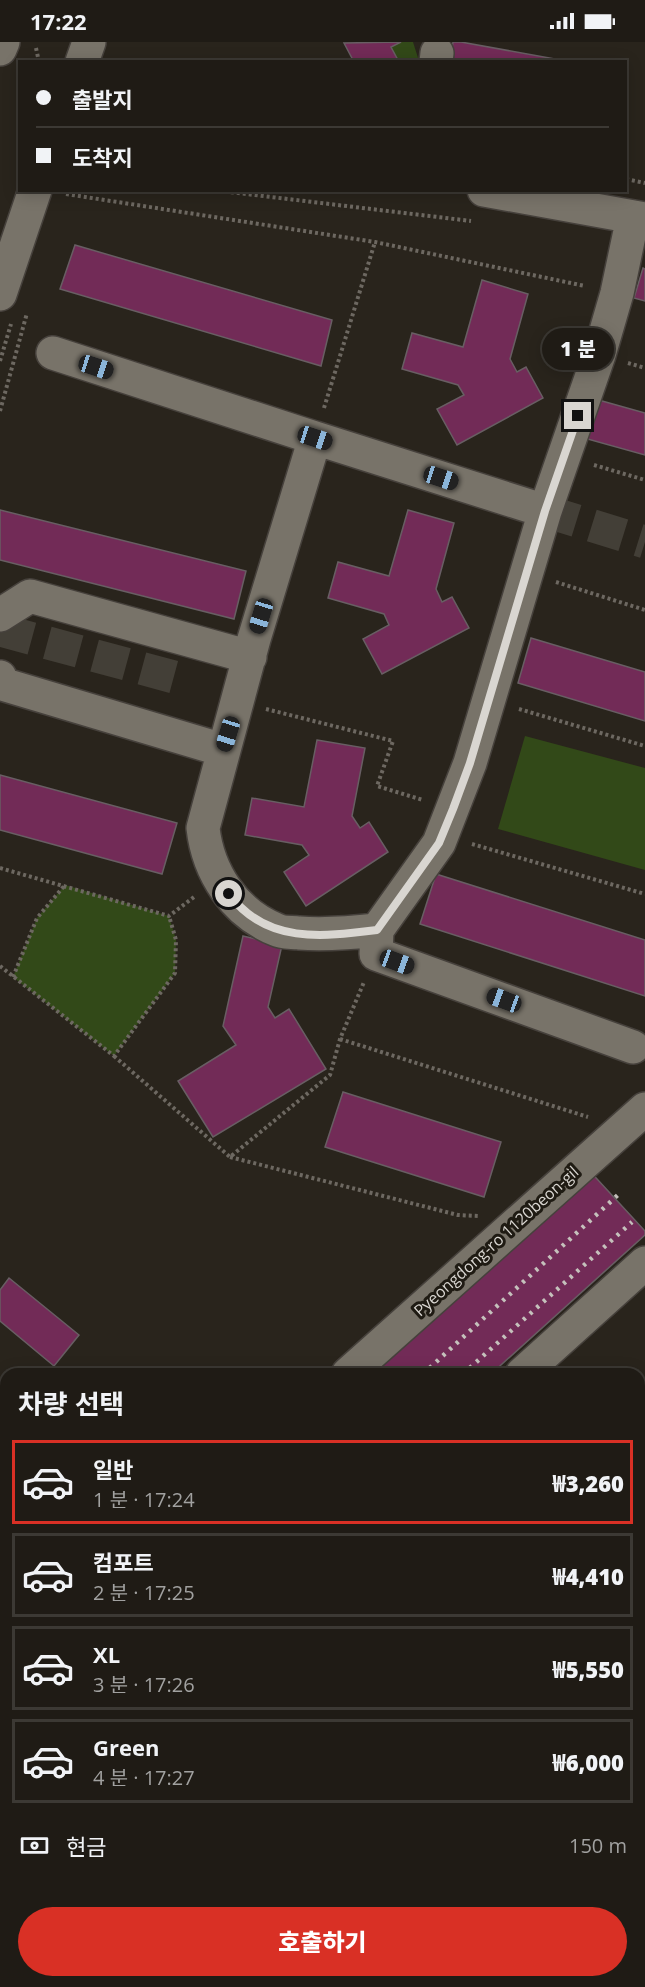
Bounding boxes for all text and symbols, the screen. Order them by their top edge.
text: 17:22 [30,6,87,36]
text: 출발지 [72,84,133,114]
text: 도착지 [72,142,133,172]
callout: 1 분 [542,329,614,371]
text: 1 분 [560,335,596,362]
car [76,353,116,381]
route end [564,402,591,429]
car [295,424,335,452]
car [421,464,461,492]
car [247,596,275,636]
car [214,714,242,754]
route start [215,880,242,907]
car [377,947,417,977]
car [484,985,524,1015]
street label: Pyeongdong-ro 1120beon-gil [409,1161,583,1321]
text: 차량 선택 [18,1385,124,1422]
text: 일반 [93,1454,133,1484]
icon: car [21,1455,75,1509]
text: ₩3,260 [552,1468,624,1498]
text: 1 분 · 17:24 [93,1486,195,1513]
text: 컴포트 [93,1547,154,1577]
icon: car [21,1548,75,1602]
text: ₩4,410 [552,1561,624,1591]
text: 2 분 · 17:25 [93,1579,195,1606]
text: XL [93,1639,120,1669]
icon: car [21,1641,75,1695]
text: ₩5,550 [552,1654,624,1684]
text: 3 분 · 17:26 [93,1671,195,1698]
text: Green [93,1732,159,1762]
icon: car [21,1734,75,1788]
text: ₩6,000 [552,1747,624,1777]
text: 4 분 · 17:27 [93,1764,195,1791]
icon: cash [18,1829,51,1862]
text: 현금 [66,1831,106,1861]
text: 150 m [569,1832,627,1859]
button: 호출하기 [18,1907,627,1976]

